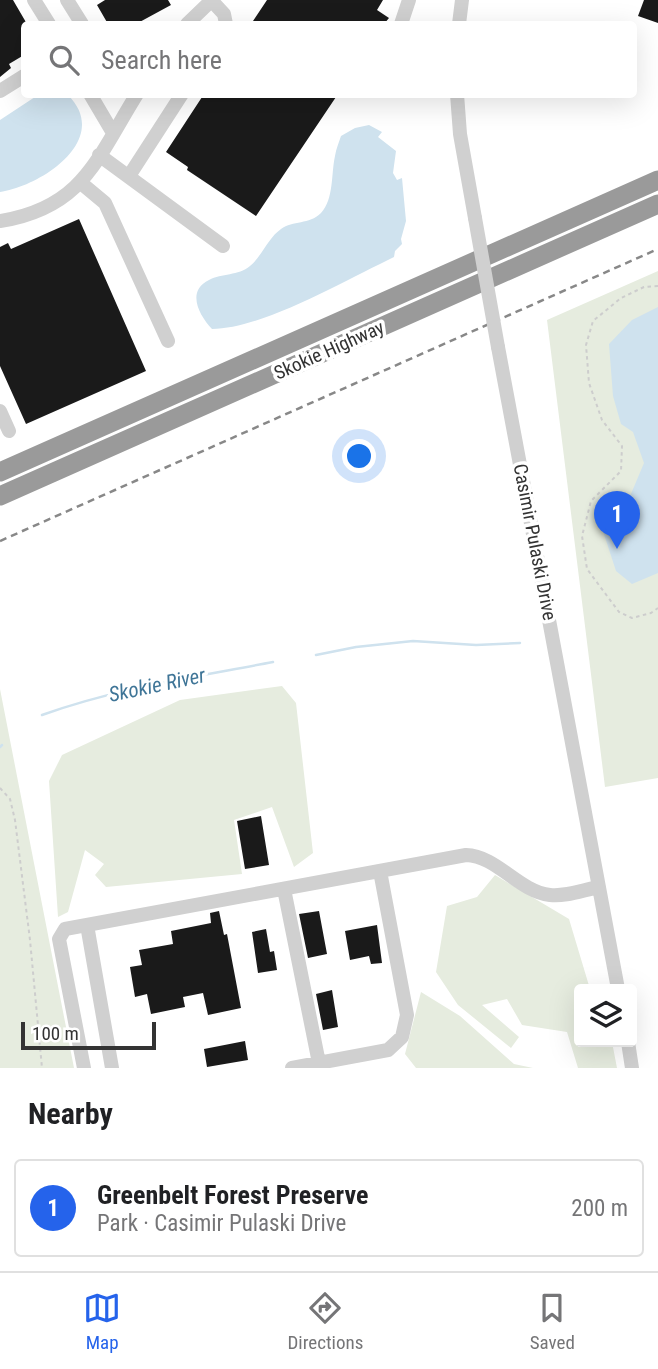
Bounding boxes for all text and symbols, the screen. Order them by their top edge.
search box [21,21,637,98]
icon: search [45,41,83,79]
text: Search here [101,45,222,75]
street label: Skokie Highway [270,315,388,385]
your location [342,439,376,473]
street label: Casimir Pulaski Drive [509,462,561,622]
pin: 1 [594,491,640,549]
water label: Skokie River [107,663,208,707]
map controls [574,984,637,1047]
button: layers [574,984,637,1047]
scale bar [21,1019,156,1051]
text: 100 m [32,1022,79,1045]
text: Nearby [28,1096,113,1131]
text: Greenbelt Forest Preserve [97,1180,368,1210]
text: 1 [47,1195,59,1222]
text: 200 m [571,1195,628,1222]
text: Park · Casimir Pulaski Drive [97,1210,346,1237]
tab: Map [83,1289,121,1354]
tab: Directions [287,1289,363,1354]
tab: Saved [530,1289,575,1354]

